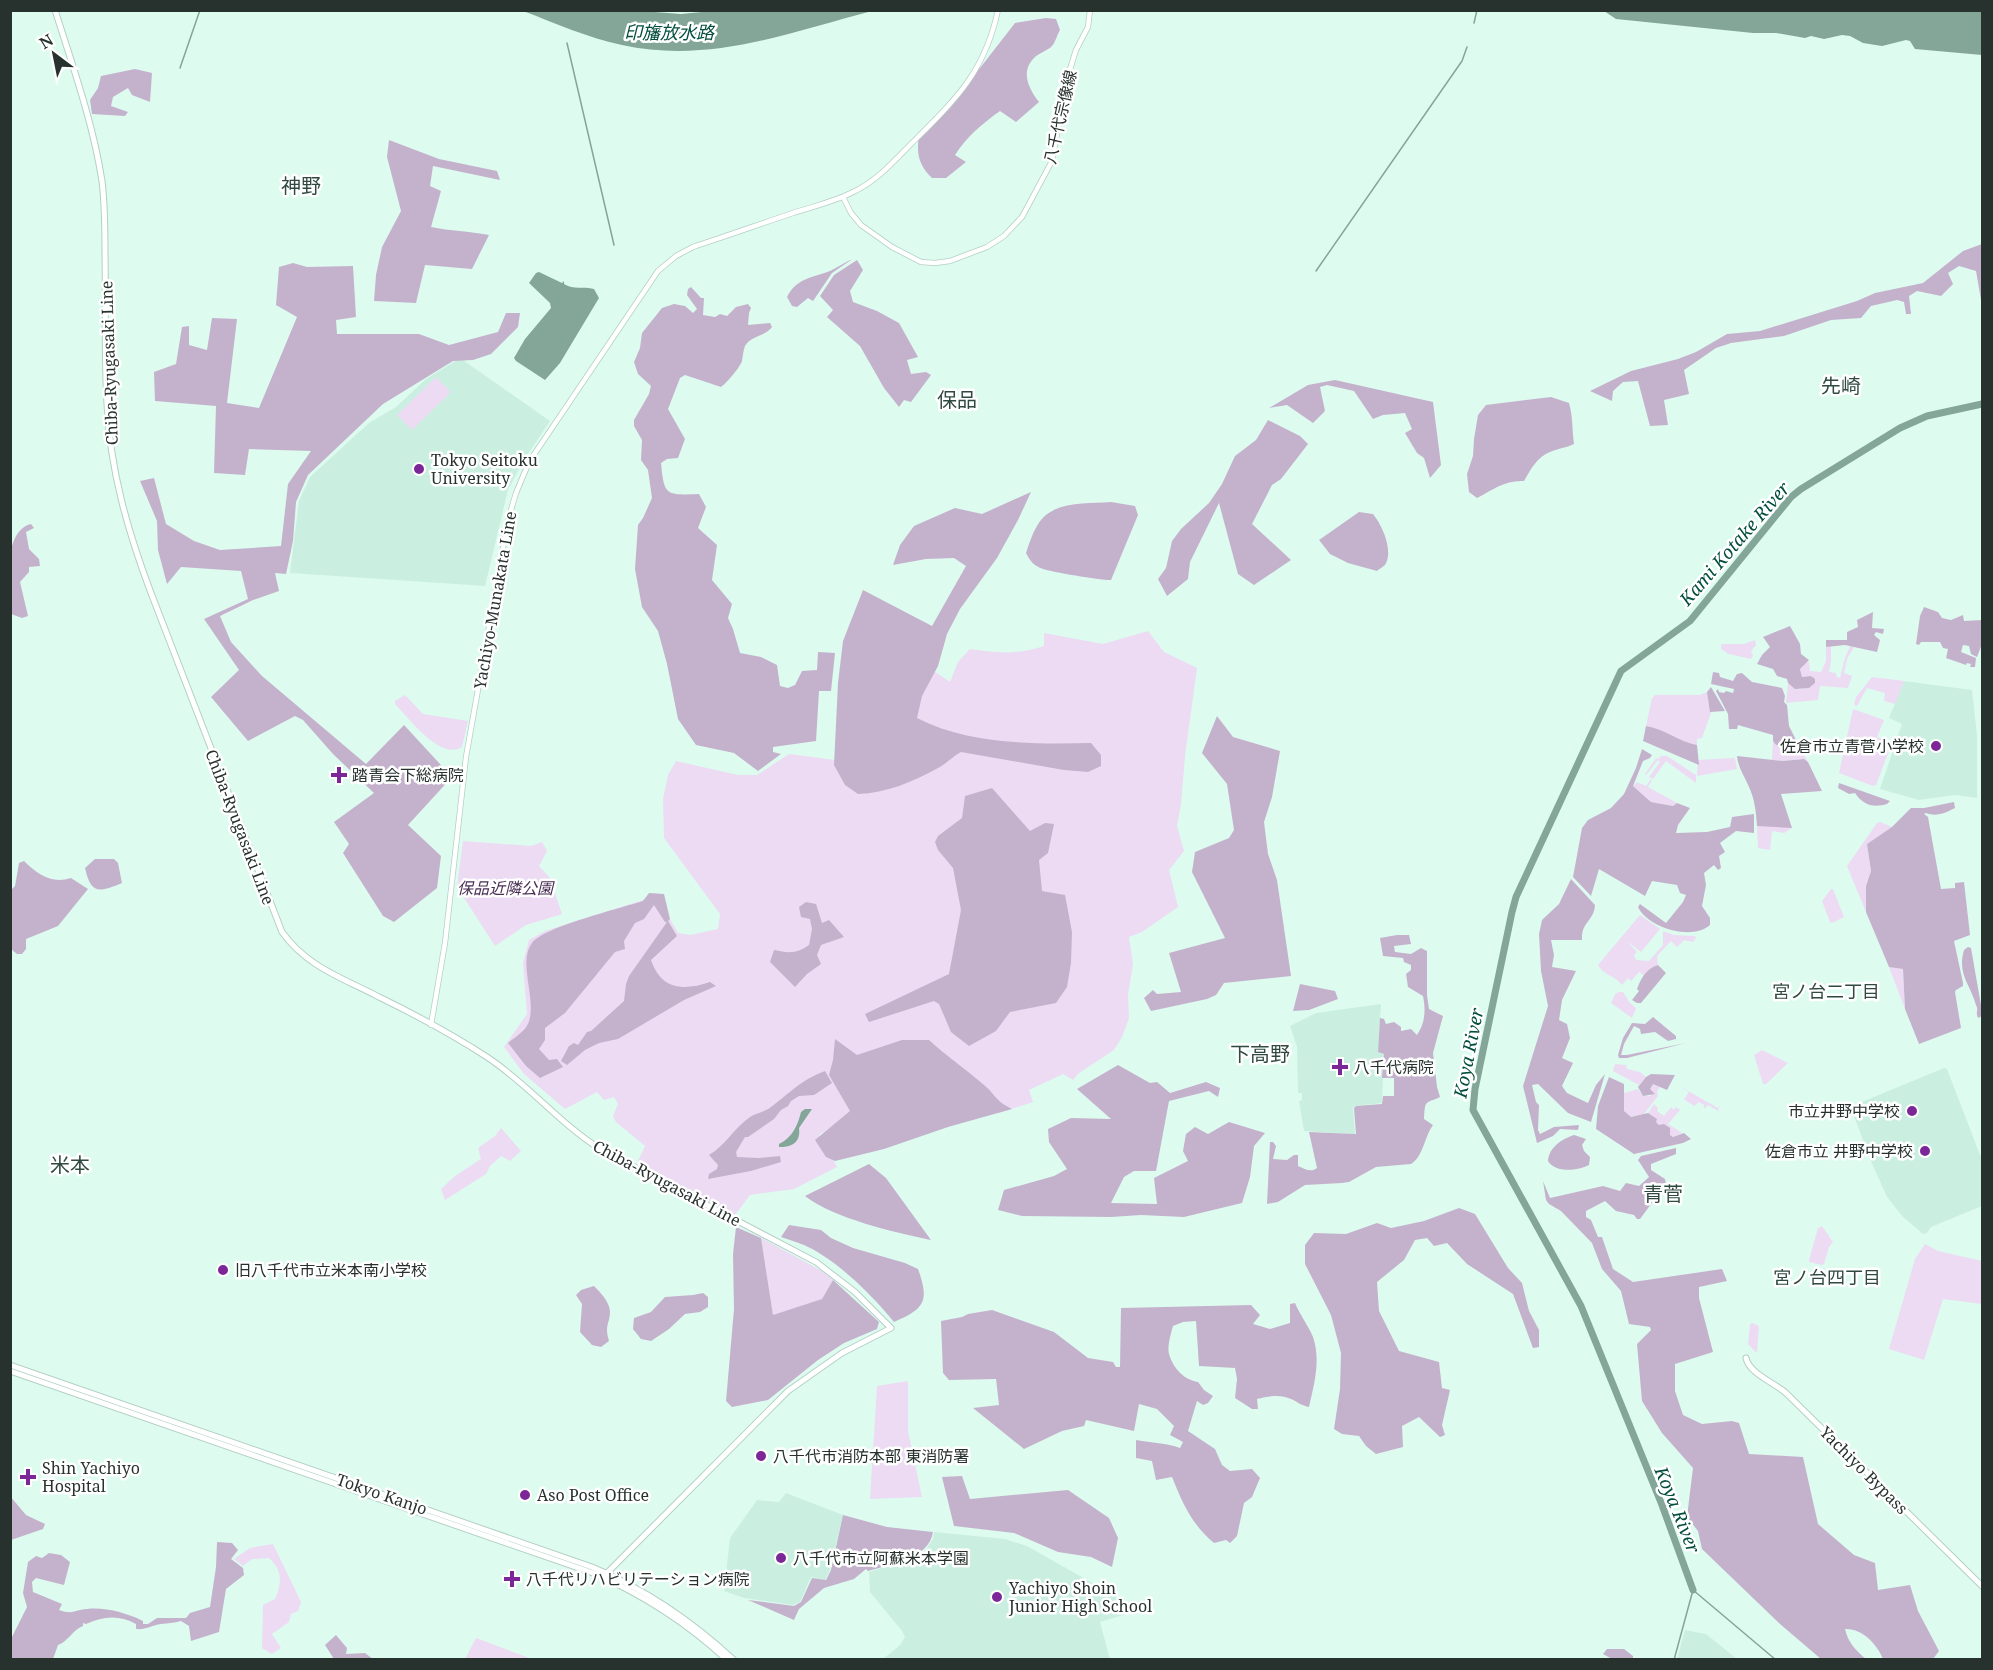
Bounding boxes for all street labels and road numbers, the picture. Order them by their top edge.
street label: 八千代宗像線 [1038,68,1082,166]
street label: Chiba-Ryugasaki Line [95,280,123,446]
street label: Yachiyo-Munakata Line [468,509,521,692]
street label: Chiba-Ryugasaki Line [200,746,280,908]
street label: Chiba-Ryugasaki Line [589,1135,745,1231]
street label: Yachiyo Bypass [1814,1420,1913,1519]
street label: Tokyo Kanjo [334,1468,430,1520]

